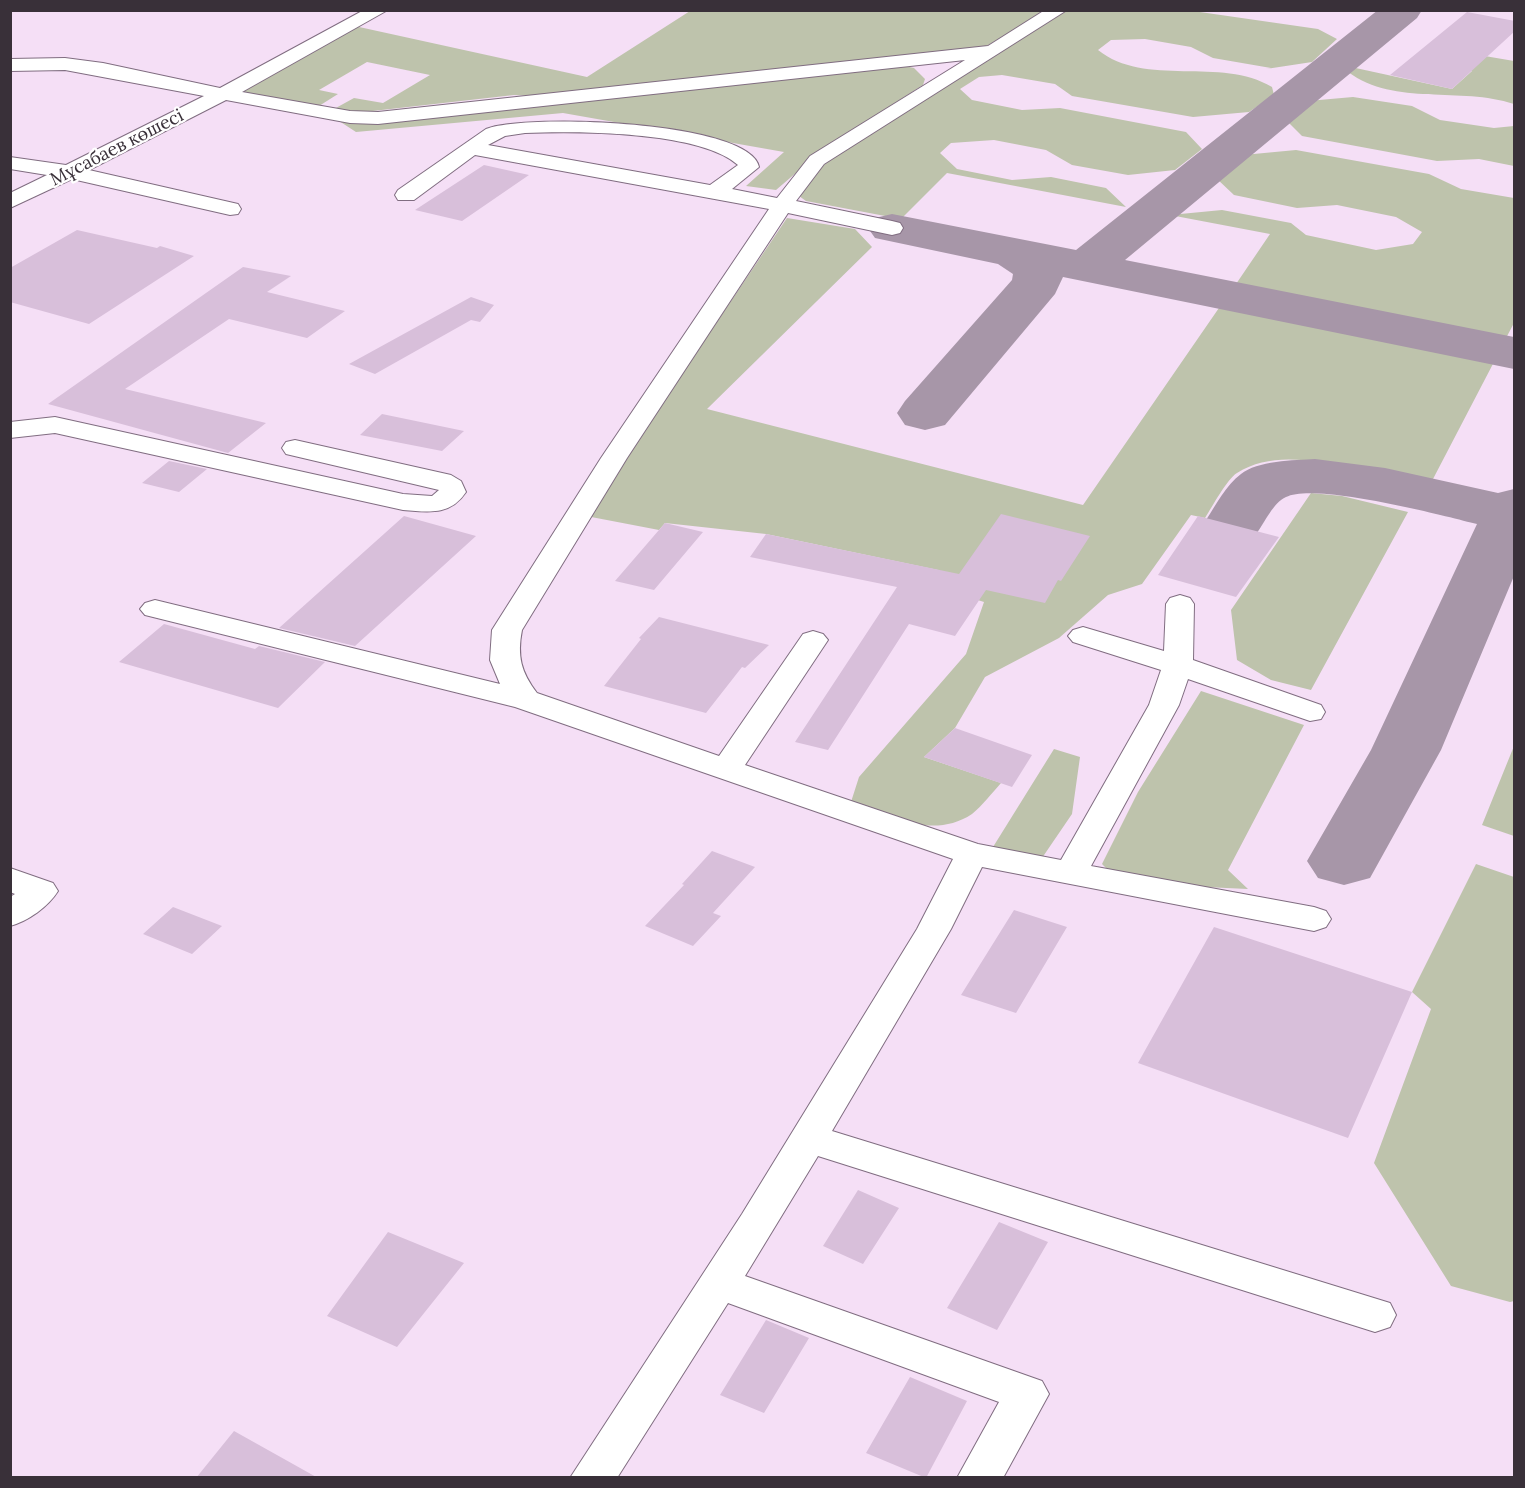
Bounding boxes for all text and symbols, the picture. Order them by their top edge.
street label: Мұсабаев көшесі [47,105,187,191]

